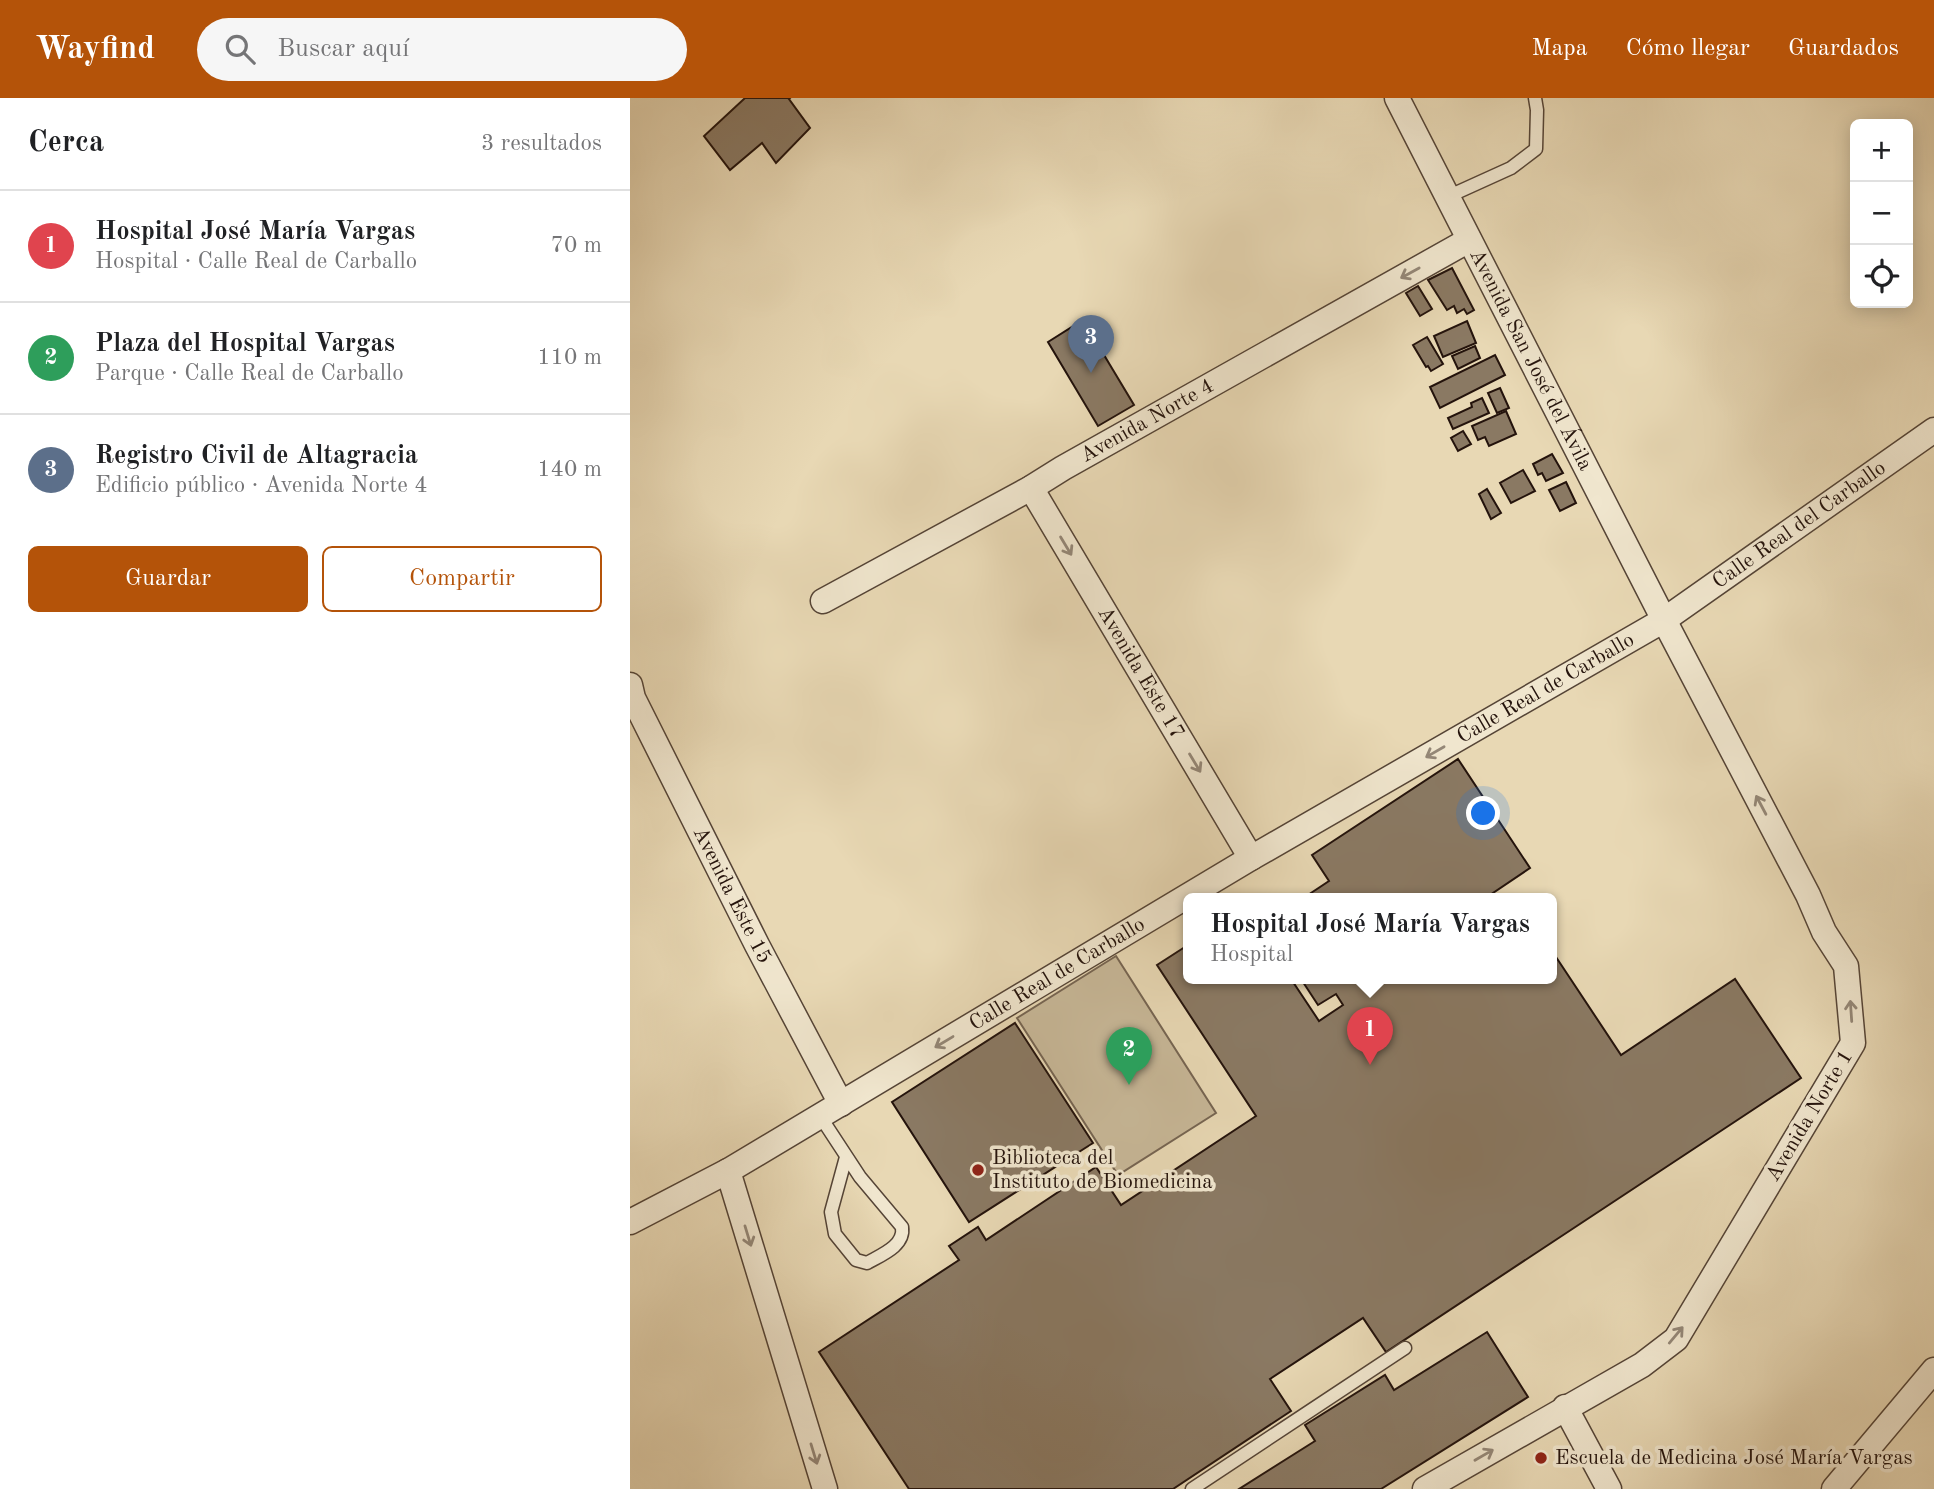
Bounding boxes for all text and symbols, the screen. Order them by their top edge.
search box [197,18,687,81]
icon: search [221,30,259,68]
text: Wayfind [35,33,155,66]
text: Buscar aquí [277,36,409,62]
text: Mapa [1531,37,1588,61]
text: Cómo llegar [1626,37,1750,61]
text: Guardados [1788,37,1899,61]
map controls [1850,119,1913,308]
button: + [1850,119,1913,182]
text: Cerca [28,128,104,158]
text: 3 resultados [481,132,602,155]
button: − [1850,182,1913,245]
text: Hospital José María Vargas [95,219,415,245]
text: 1 [44,234,58,257]
text: 70 m [551,234,602,257]
button: locate [1850,245,1913,308]
street label: Avenida San José del Ávila [1466,246,1596,474]
text: Hospital · Calle Real de Carballo [95,250,417,273]
one-way arrow [1400,266,1420,280]
pin: 3 [1068,315,1114,373]
text: Plaza del Hospital Vargas [95,331,395,357]
text: 2 [44,346,58,369]
text: 110 m [537,346,602,369]
text: Parque · Calle Real de Carballo [95,362,404,385]
street label: Avenida Norte 4 [1077,375,1217,466]
text: Registro Civil de Altagracia [95,443,418,469]
street label: Calle Real del Carballo [1709,457,1890,593]
text: 3 [44,458,58,481]
text: 140 m [537,458,602,481]
text: Edificio público · Avenida Norte 4 [95,474,428,497]
one-way arrow [1059,536,1073,556]
button: Guardar [28,546,308,612]
button: Compartir [322,546,602,612]
street label: Avenida Este 17 [1094,603,1188,742]
street label: Calle Real de Carballo [1453,629,1638,747]
one-way arrow [1425,746,1446,759]
one-way arrow [1188,752,1202,772]
one-way arrow [1753,795,1767,816]
your location [1466,796,1500,830]
street label: Avenida Este 15 [689,824,775,967]
popup [1183,893,1557,984]
text: Hospital José María Vargas [1210,912,1530,938]
street label: Calle Real de Carballo [966,914,1149,1035]
text: Hospital [1210,943,1293,966]
one-way arrow [1844,1000,1857,1022]
pin: 1 [1347,1007,1393,1065]
pin: 2 [1106,1027,1152,1085]
one-way arrow [934,1036,954,1050]
street label: Avenida Norte 1 [1763,1047,1857,1185]
place label: Biblioteca del Instituto de Biomedicina [992,1148,1213,1193]
marker: Biblioteca del Instituto de Biomedicina [970,1162,986,1178]
one-way arrow [743,1225,756,1247]
one-way arrow [1669,1327,1684,1345]
one-way arrow [809,1443,822,1465]
one-way arrow [1474,1447,1494,1461]
place label: Escuela de Medicina José María Vargas [1555,1448,1913,1469]
marker: Escuela de Medicina José María Vargas [1533,1450,1549,1466]

